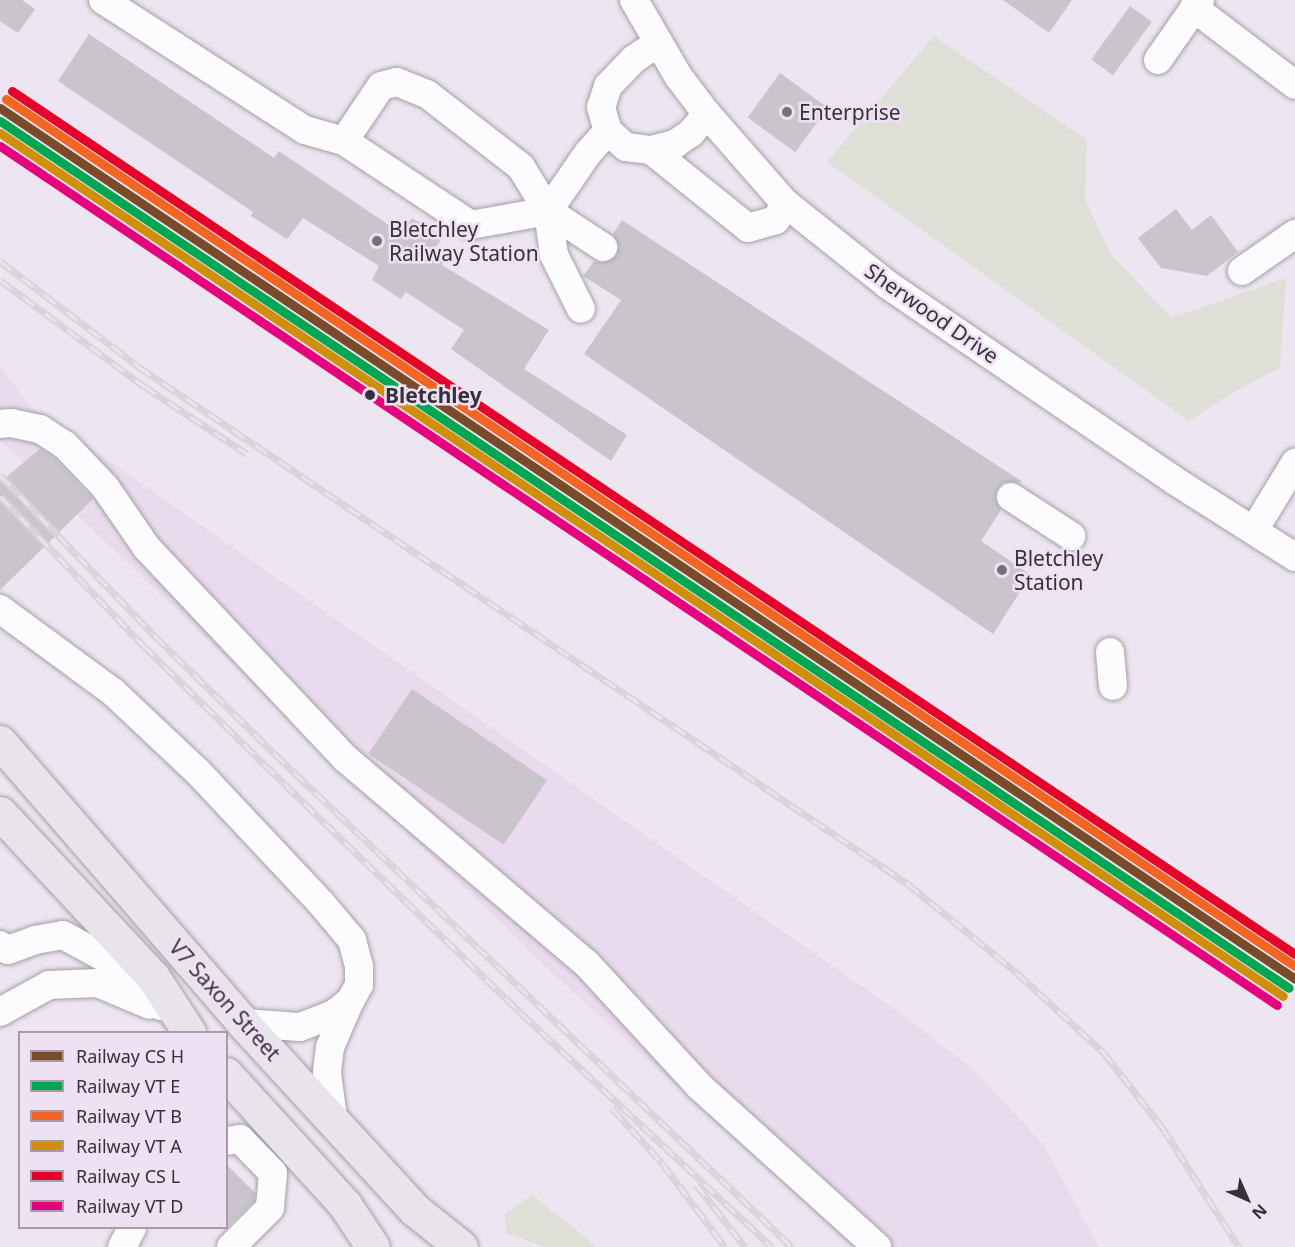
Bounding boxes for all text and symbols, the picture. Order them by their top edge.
place label: Enterprise [799,99,901,125]
marker: Enterprise [780,105,794,119]
place label: Bletchley Railway Station [389,216,539,266]
marker: Bletchley Railway Station [370,234,384,248]
street label: Sherwood Drive [860,258,1004,368]
place label: Bletchley [385,382,482,408]
marker: Bletchley [360,385,380,405]
place label: Bletchley Station [1014,545,1103,595]
marker: Bletchley Station [995,563,1009,577]
street label: V7 Saxon Street [164,934,286,1066]
legend [18,1031,228,1229]
text: Railway CS H [76,1044,184,1068]
text: Railway VT E [76,1074,180,1098]
text: Railway VT B [76,1104,182,1128]
text: Railway VT A [76,1134,182,1158]
text: Railway CS L [76,1164,180,1188]
north arrow [1217,1169,1277,1229]
text: Railway VT D [76,1194,183,1218]
text: N [1247,1199,1272,1224]

